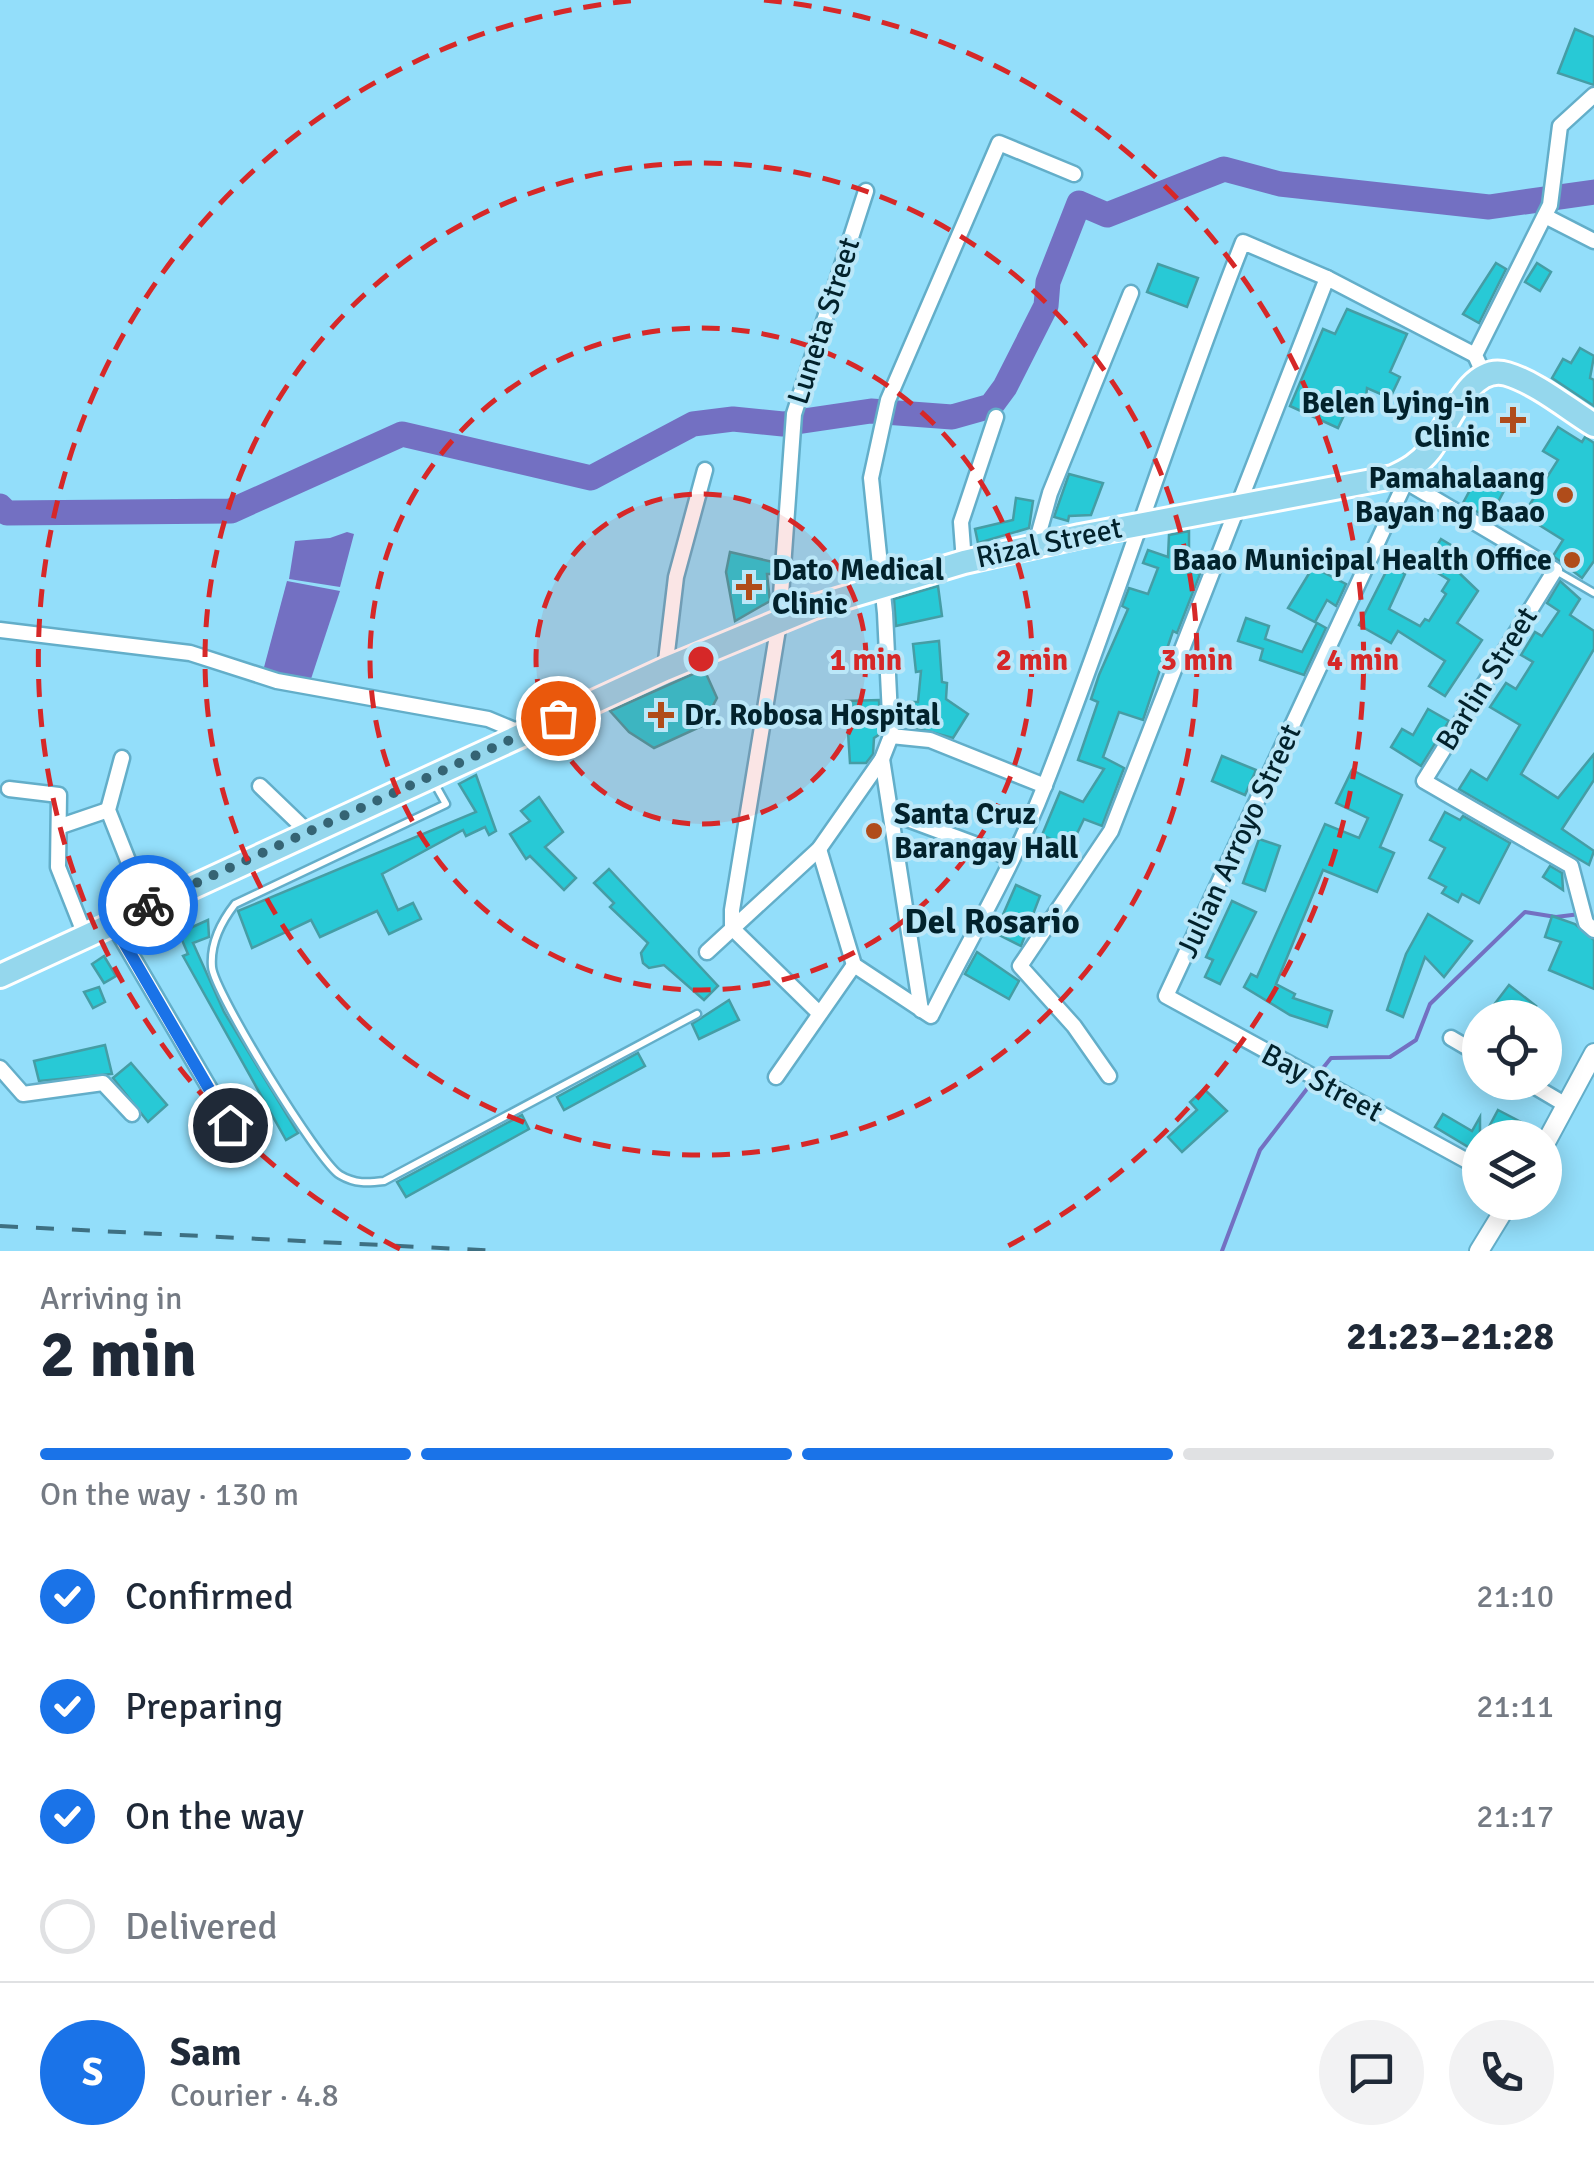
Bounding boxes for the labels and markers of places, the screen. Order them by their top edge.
place label: Belen Lying-in Clinic [1301,385,1490,456]
marker: Belen Lying-in Clinic [1500,407,1526,433]
place label: Pamahalaang Bayan ng Baao [1355,460,1545,531]
marker: Pamahalaang Bayan ng Baao [1554,484,1576,506]
place label: Baao Municipal Health Office [1172,542,1552,579]
marker: Baao Municipal Health Office [1561,549,1583,571]
place label: Dato Medical Clinic [772,552,944,623]
marker: Dato Medical Clinic [736,574,762,600]
centre of rings [683,641,719,677]
pin [516,676,601,761]
place label: Dr. Robosa Hospital [684,697,940,734]
marker: Dr. Robosa Hospital [648,702,674,728]
place label: Santa Cruz Barangay Hall [894,796,1078,867]
marker: Santa Cruz Barangay Hall [863,820,885,842]
pin [188,1083,273,1168]

